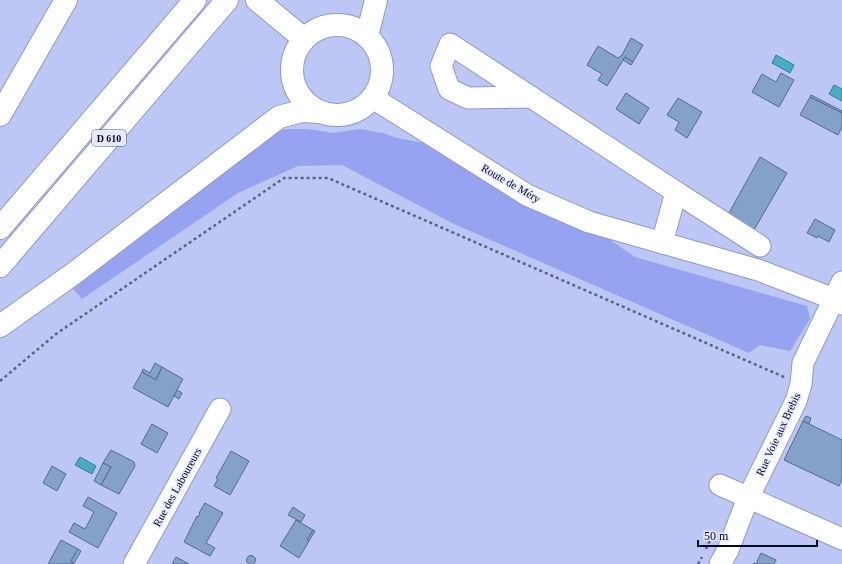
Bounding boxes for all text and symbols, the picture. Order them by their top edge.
road number: D 610 [92,130,126,146]
street label: Route de Méry [479,161,543,205]
street label: Rue Voie aux Brebis [753,391,803,477]
street label: Rue des Laboureurs [150,446,204,528]
scale bar [698,522,817,548]
text: 50 m [704,529,729,543]

